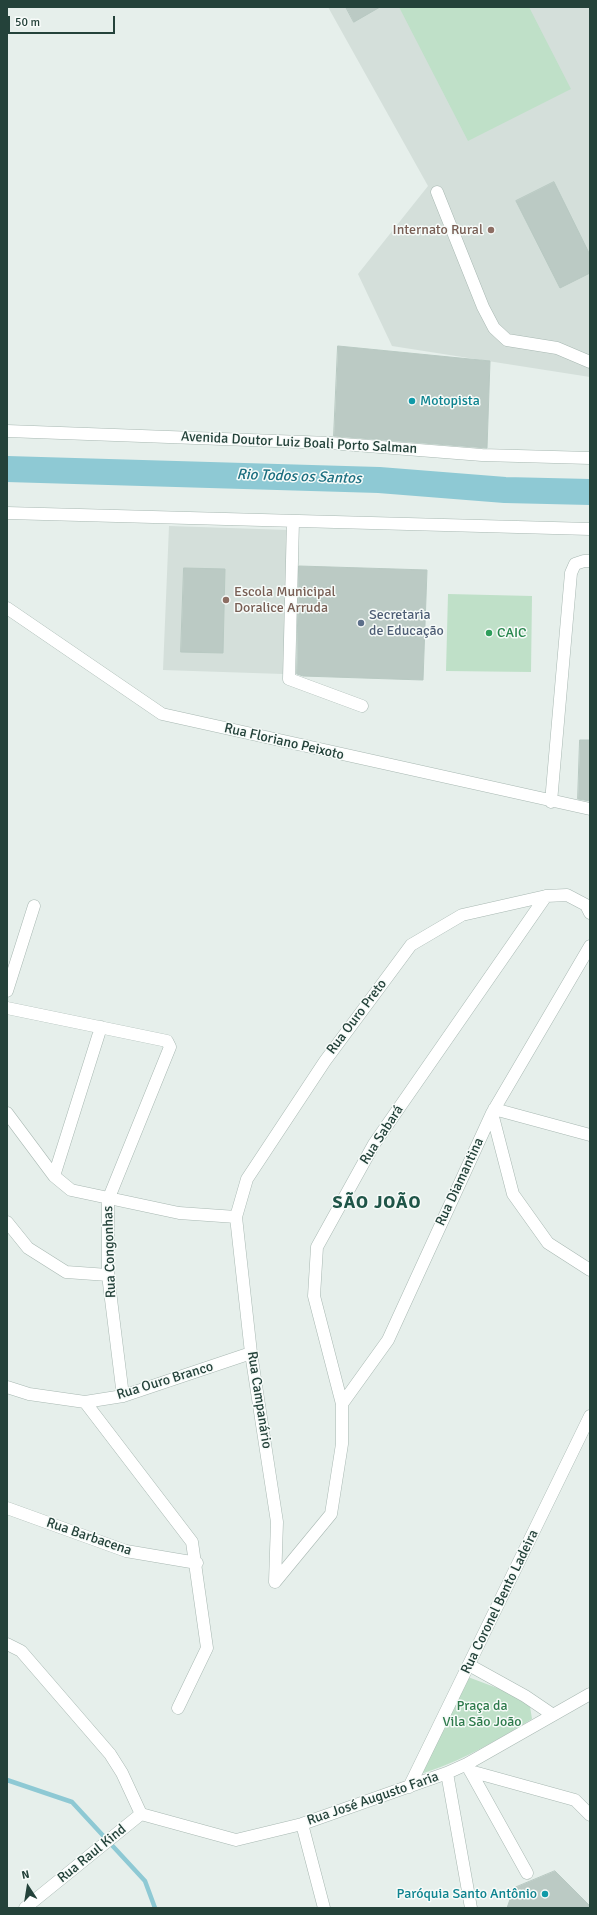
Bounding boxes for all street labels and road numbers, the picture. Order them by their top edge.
street label: Avenida Doutor Luiz Boali Porto Salman [180,428,418,458]
street label: Rua Floriano Peixoto [222,720,346,764]
street label: Rua Ouro Preto [323,976,391,1058]
street label: Rua Sabará [357,1102,407,1168]
street label: Rua Diamantina [432,1135,488,1229]
street label: Rua Congonhas [100,1206,120,1298]
street label: Rua Campanário [243,1350,275,1450]
street label: Rua Ouro Branco [115,1358,215,1404]
street label: Rua Barbacena [44,1515,134,1559]
street label: Rua Coronel Bento Ladeira [458,1527,542,1677]
street label: Rua José Augusto Faria [305,1769,441,1829]
street label: Rua Raul Kind [54,1821,130,1887]

